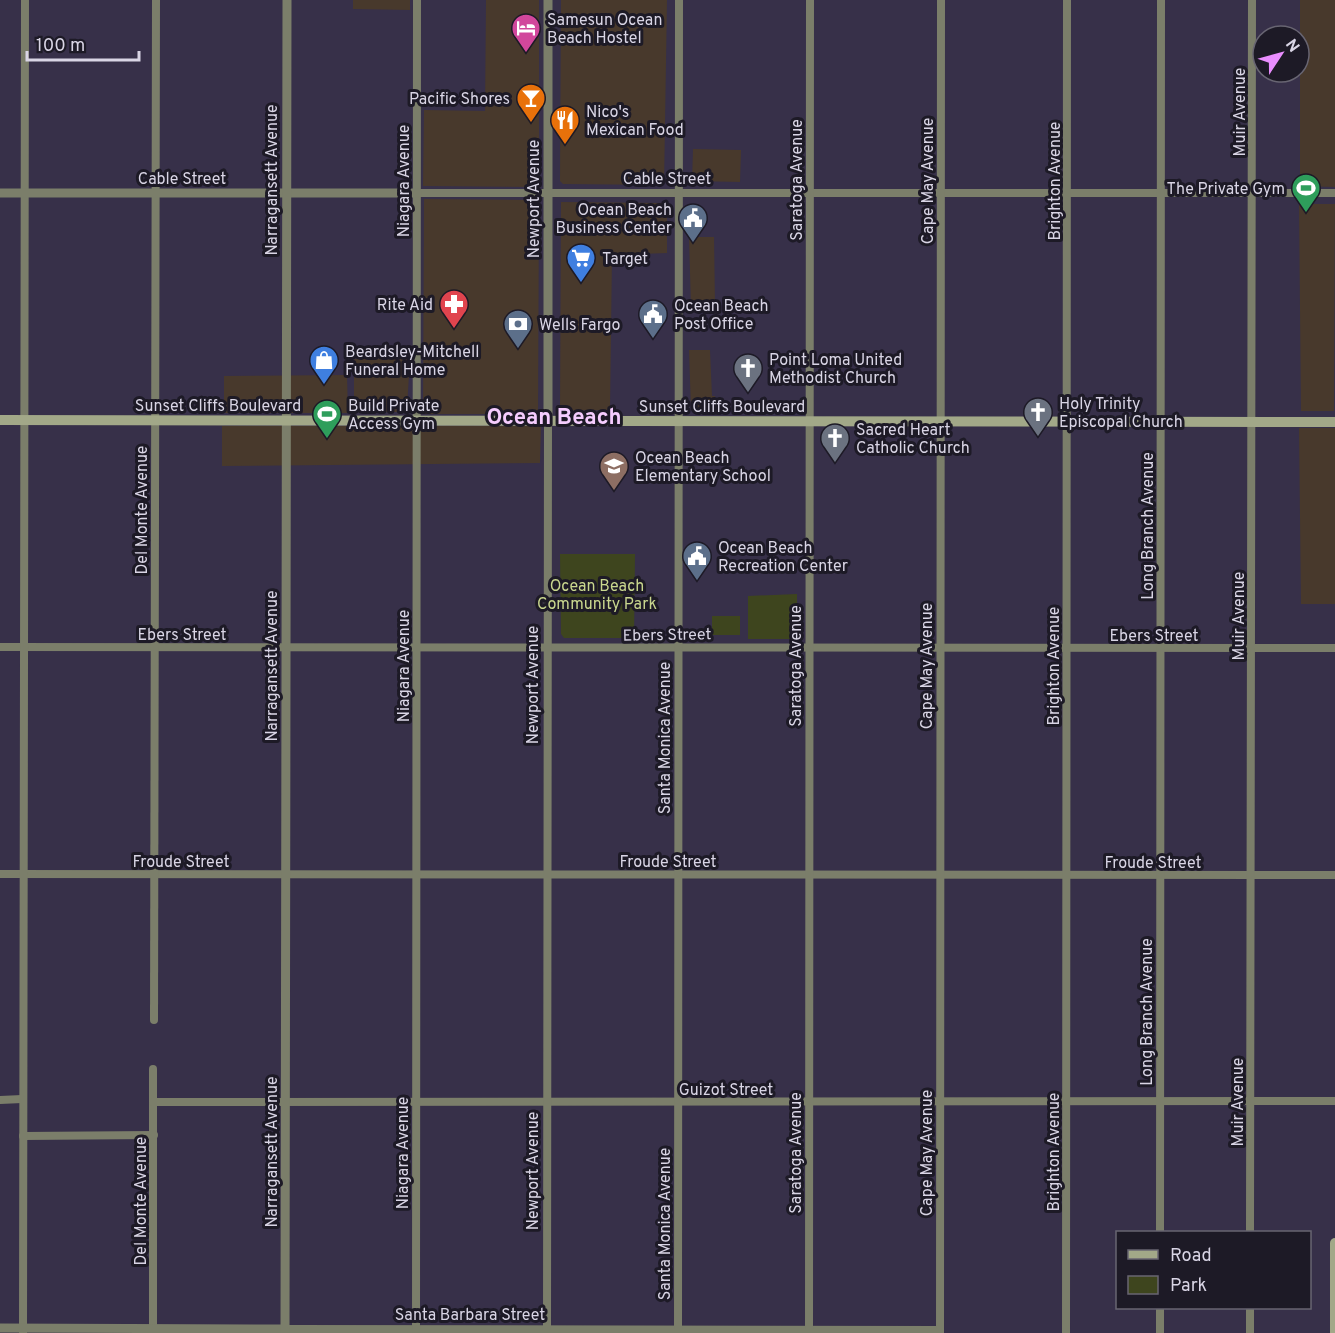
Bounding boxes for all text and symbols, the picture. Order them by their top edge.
place label: Samesun Ocean Beach Hostel [547,11,663,49]
hotel icon: Samesun Ocean Beach Hostel [510,12,542,54]
scale bar [27,24,140,62]
north arrow [1251,24,1311,84]
text: 100 m [36,35,85,58]
text: N [1280,36,1303,57]
street label: Muir Avenue [1231,68,1251,156]
bar icon: Pacific Shores [515,82,547,124]
place label: Pacific Shores [409,90,510,110]
place label: Nico's Mexican Food [586,103,684,141]
street label: Narragansett Avenue [263,104,283,256]
restaurant icon: Nico's Mexican Food [549,104,581,146]
street label: Cape May Avenue [919,118,939,244]
street label: Saratoga Avenue [788,119,808,241]
street label: Brighton Avenue [1046,122,1066,240]
street label: Niagara Avenue [395,125,415,237]
street label: Newport Avenue [525,140,545,258]
street label: Cable Street [138,170,226,190]
street label: Cable Street [623,170,711,190]
sports icon: The Private Gym [1290,172,1322,214]
place label: The Private Gym [1167,180,1285,200]
place label: Ocean Beach Business Center [556,201,672,239]
public building icon: Ocean Beach Business Center [677,202,709,244]
supermarket icon: Target [565,242,597,284]
place label: Target [602,250,648,270]
pharmacy icon: Rite Aid [438,288,470,330]
place label: Rite Aid [377,296,433,316]
place label: Ocean Beach Post Office [674,297,768,335]
public building icon: Ocean Beach Post Office [637,298,669,340]
bank icon: Wells Fargo [502,308,534,350]
place label: Wells Fargo [539,316,620,336]
place label: Beardsley-Mitchell Funeral Home [345,343,479,381]
shop icon: Beardsley-Mitchell Funeral Home [308,344,340,386]
place label: Point Loma United Methodist Church [769,351,902,389]
church icon: Point Loma United Methodist Church [732,352,764,394]
place label: Holy Trinity Episcopal Church [1059,395,1183,433]
church icon: Holy Trinity Episcopal Church [1022,396,1054,438]
street label: Sunset Cliffs Boulevard [135,397,301,417]
place label: Build Private Access Gym [348,397,439,435]
sports icon: Build Private Access Gym [311,398,343,440]
street label: Sunset Cliffs Boulevard [639,398,805,418]
district label: Ocean Beach [486,405,622,432]
place label: Sacred Heart Catholic Church [856,421,970,459]
church icon: Sacred Heart Catholic Church [819,422,851,464]
street label: Del Monte Avenue [133,446,153,574]
place label: Ocean Beach Elementary School [635,449,771,487]
school or university icon: Ocean Beach Elementary School [598,450,630,492]
street label: Long Branch Avenue [1139,452,1159,600]
place label: Ocean Beach Recreation Center [718,539,848,577]
public building icon: Ocean Beach Recreation Center [681,540,713,582]
street label: Muir Avenue [1230,572,1250,660]
park label: Ocean Beach Community Park [537,577,657,615]
street label: Narragansett Avenue [263,590,283,742]
street label: Cape May Avenue [918,603,938,729]
street label: Saratoga Avenue [787,605,807,727]
street label: Brighton Avenue [1045,607,1065,725]
street label: Niagara Avenue [395,610,415,722]
street label: Ebers Street [622,625,712,647]
street label: Ebers Street [138,626,226,646]
street label: Newport Avenue [524,626,544,744]
street label: Ebers Street [1110,627,1198,647]
street label: Santa Monica Avenue [656,662,676,814]
street label: Froude Street [133,853,229,873]
street label: Froude Street [620,853,716,873]
street label: Froude Street [1105,854,1201,874]
street label: Long Branch Avenue [1138,938,1158,1086]
street label: Muir Avenue [1229,1058,1249,1146]
street label: Narragansett Avenue [263,1076,283,1228]
street label: Guizot Street [679,1081,773,1101]
street label: Cape May Avenue [918,1090,938,1216]
street label: Saratoga Avenue [787,1092,807,1214]
street label: Brighton Avenue [1045,1093,1065,1211]
street label: Niagara Avenue [394,1097,414,1209]
street label: Newport Avenue [524,1112,544,1230]
street label: Del Monte Avenue [132,1137,152,1265]
street label: Santa Monica Avenue [656,1148,676,1300]
legend [1116,1231,1311,1309]
text: Road [1170,1245,1212,1268]
text: Park [1170,1275,1207,1298]
street label: Santa Barbara Street [395,1306,545,1326]

